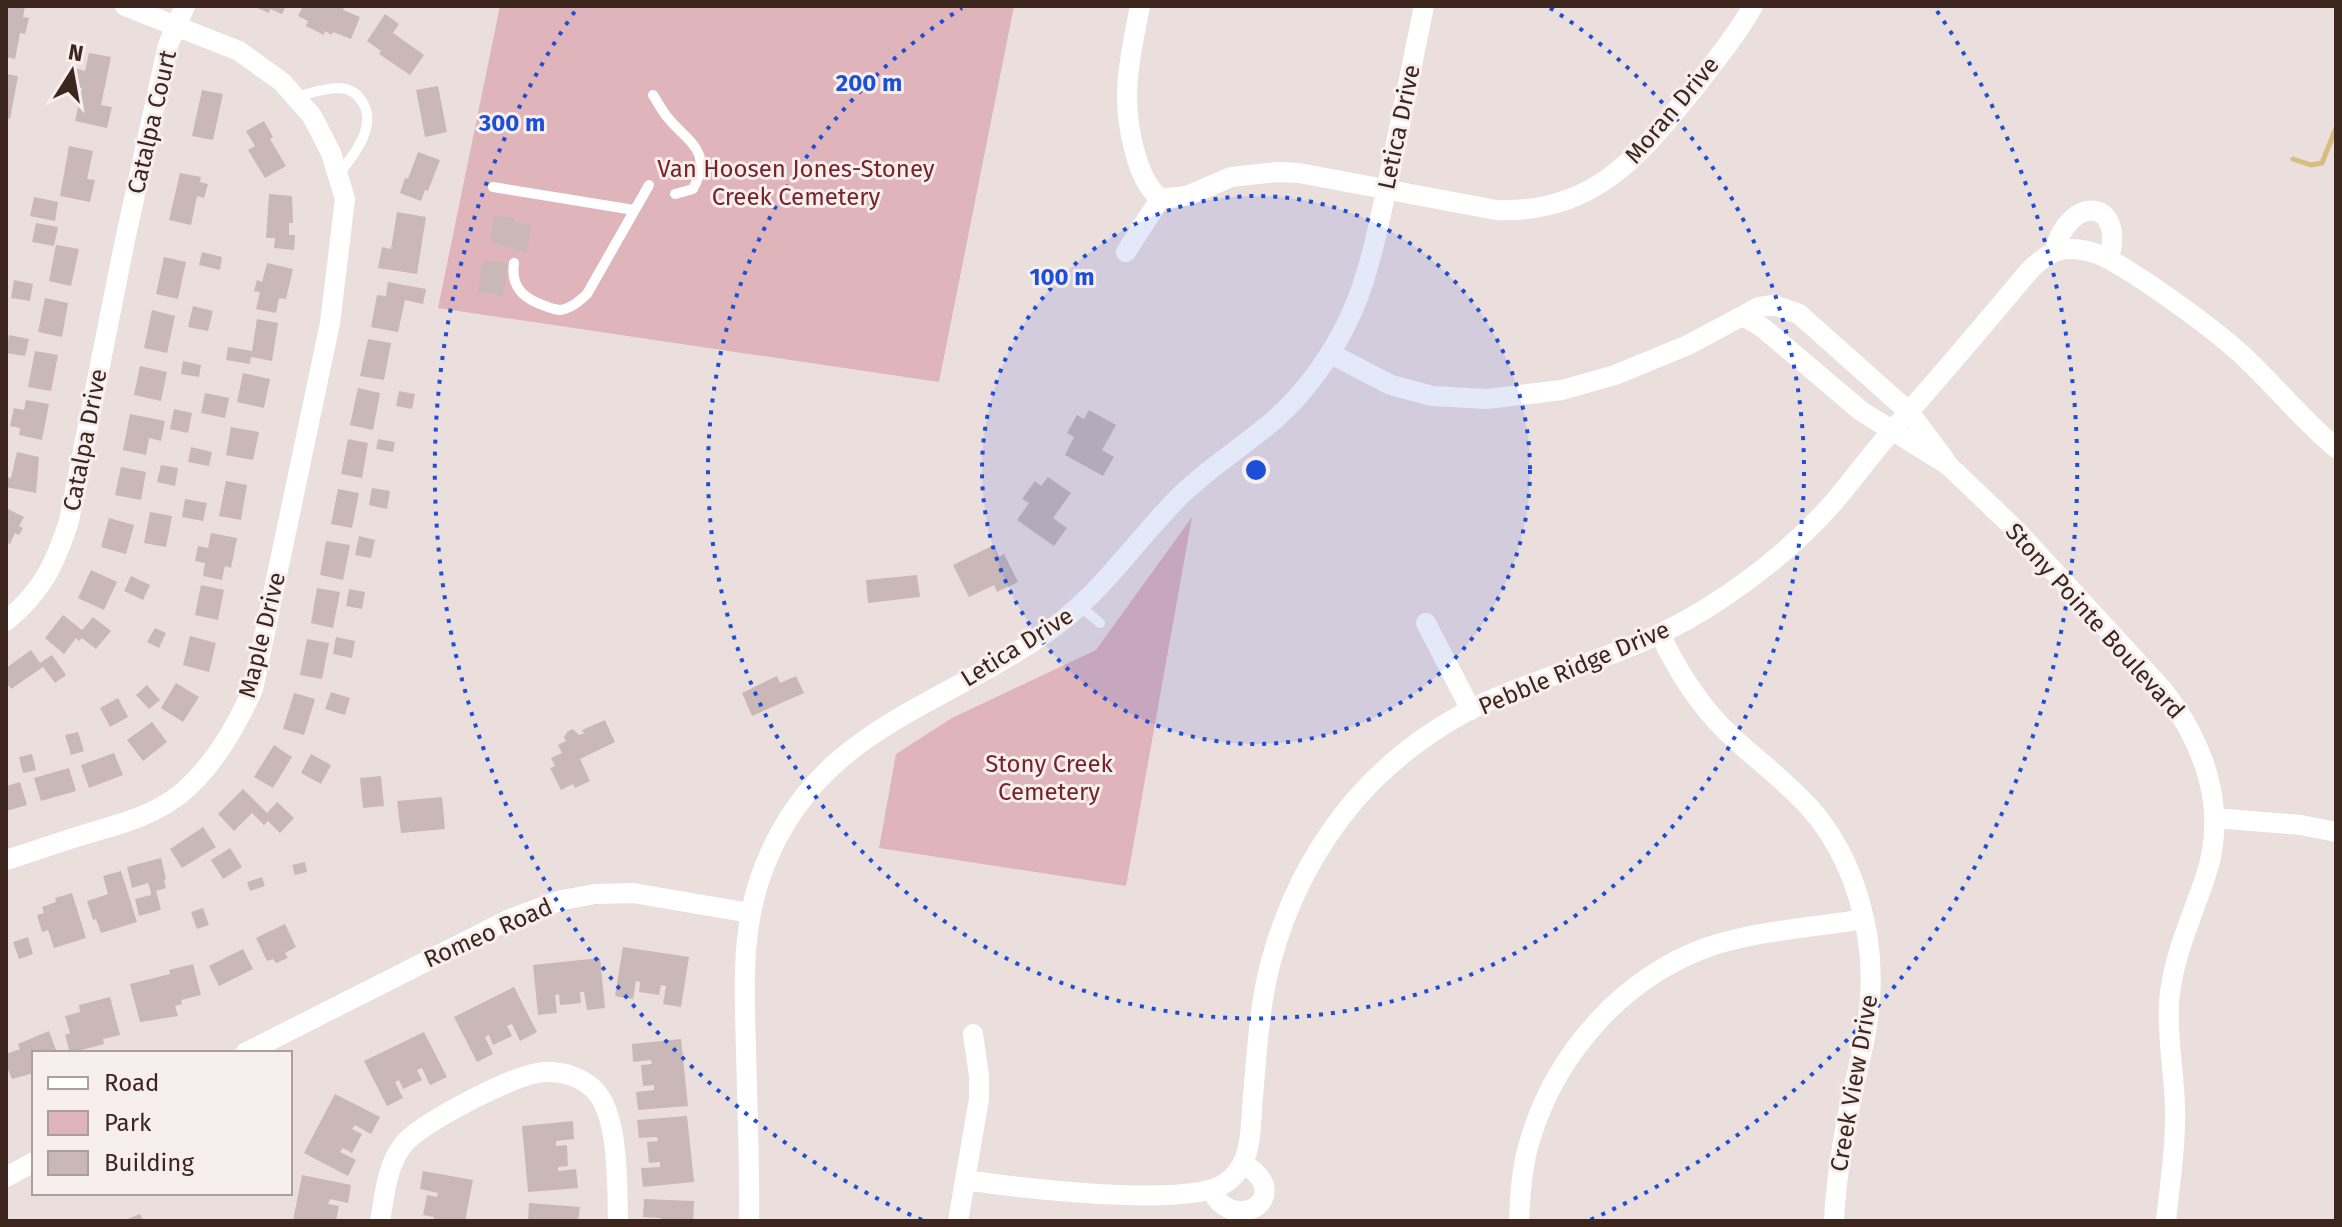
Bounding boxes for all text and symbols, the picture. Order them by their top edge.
north arrow [32,32,112,112]
text: N [66,38,85,68]
street label: Catalpa Court [122,47,182,197]
street label: Moran Drive [1619,51,1725,169]
street label: Letica Drive [1372,62,1426,192]
text: 200 m [836,69,902,97]
text: 300 m [478,109,545,137]
park label: Van Hoosen Jones-Stoney Creek Cemetery [657,155,935,211]
text: 100 m [1029,263,1095,291]
street label: Catalpa Drive [57,366,113,514]
centre of rings [1242,456,1270,484]
street label: Stony Pointe Boulevard [2000,518,2190,724]
street label: Maple Drive [233,569,291,701]
street label: Letica Drive [956,602,1078,692]
street label: Pebble Ridge Drive [1474,615,1674,721]
park label: Stony Creek Cemetery [985,750,1113,806]
street label: Romeo Road [419,892,557,974]
street label: Creek View Drive [1825,992,1883,1174]
legend [32,1051,292,1195]
text: Road [104,1069,159,1097]
text: Park [104,1109,152,1137]
text: Building [104,1149,194,1177]

